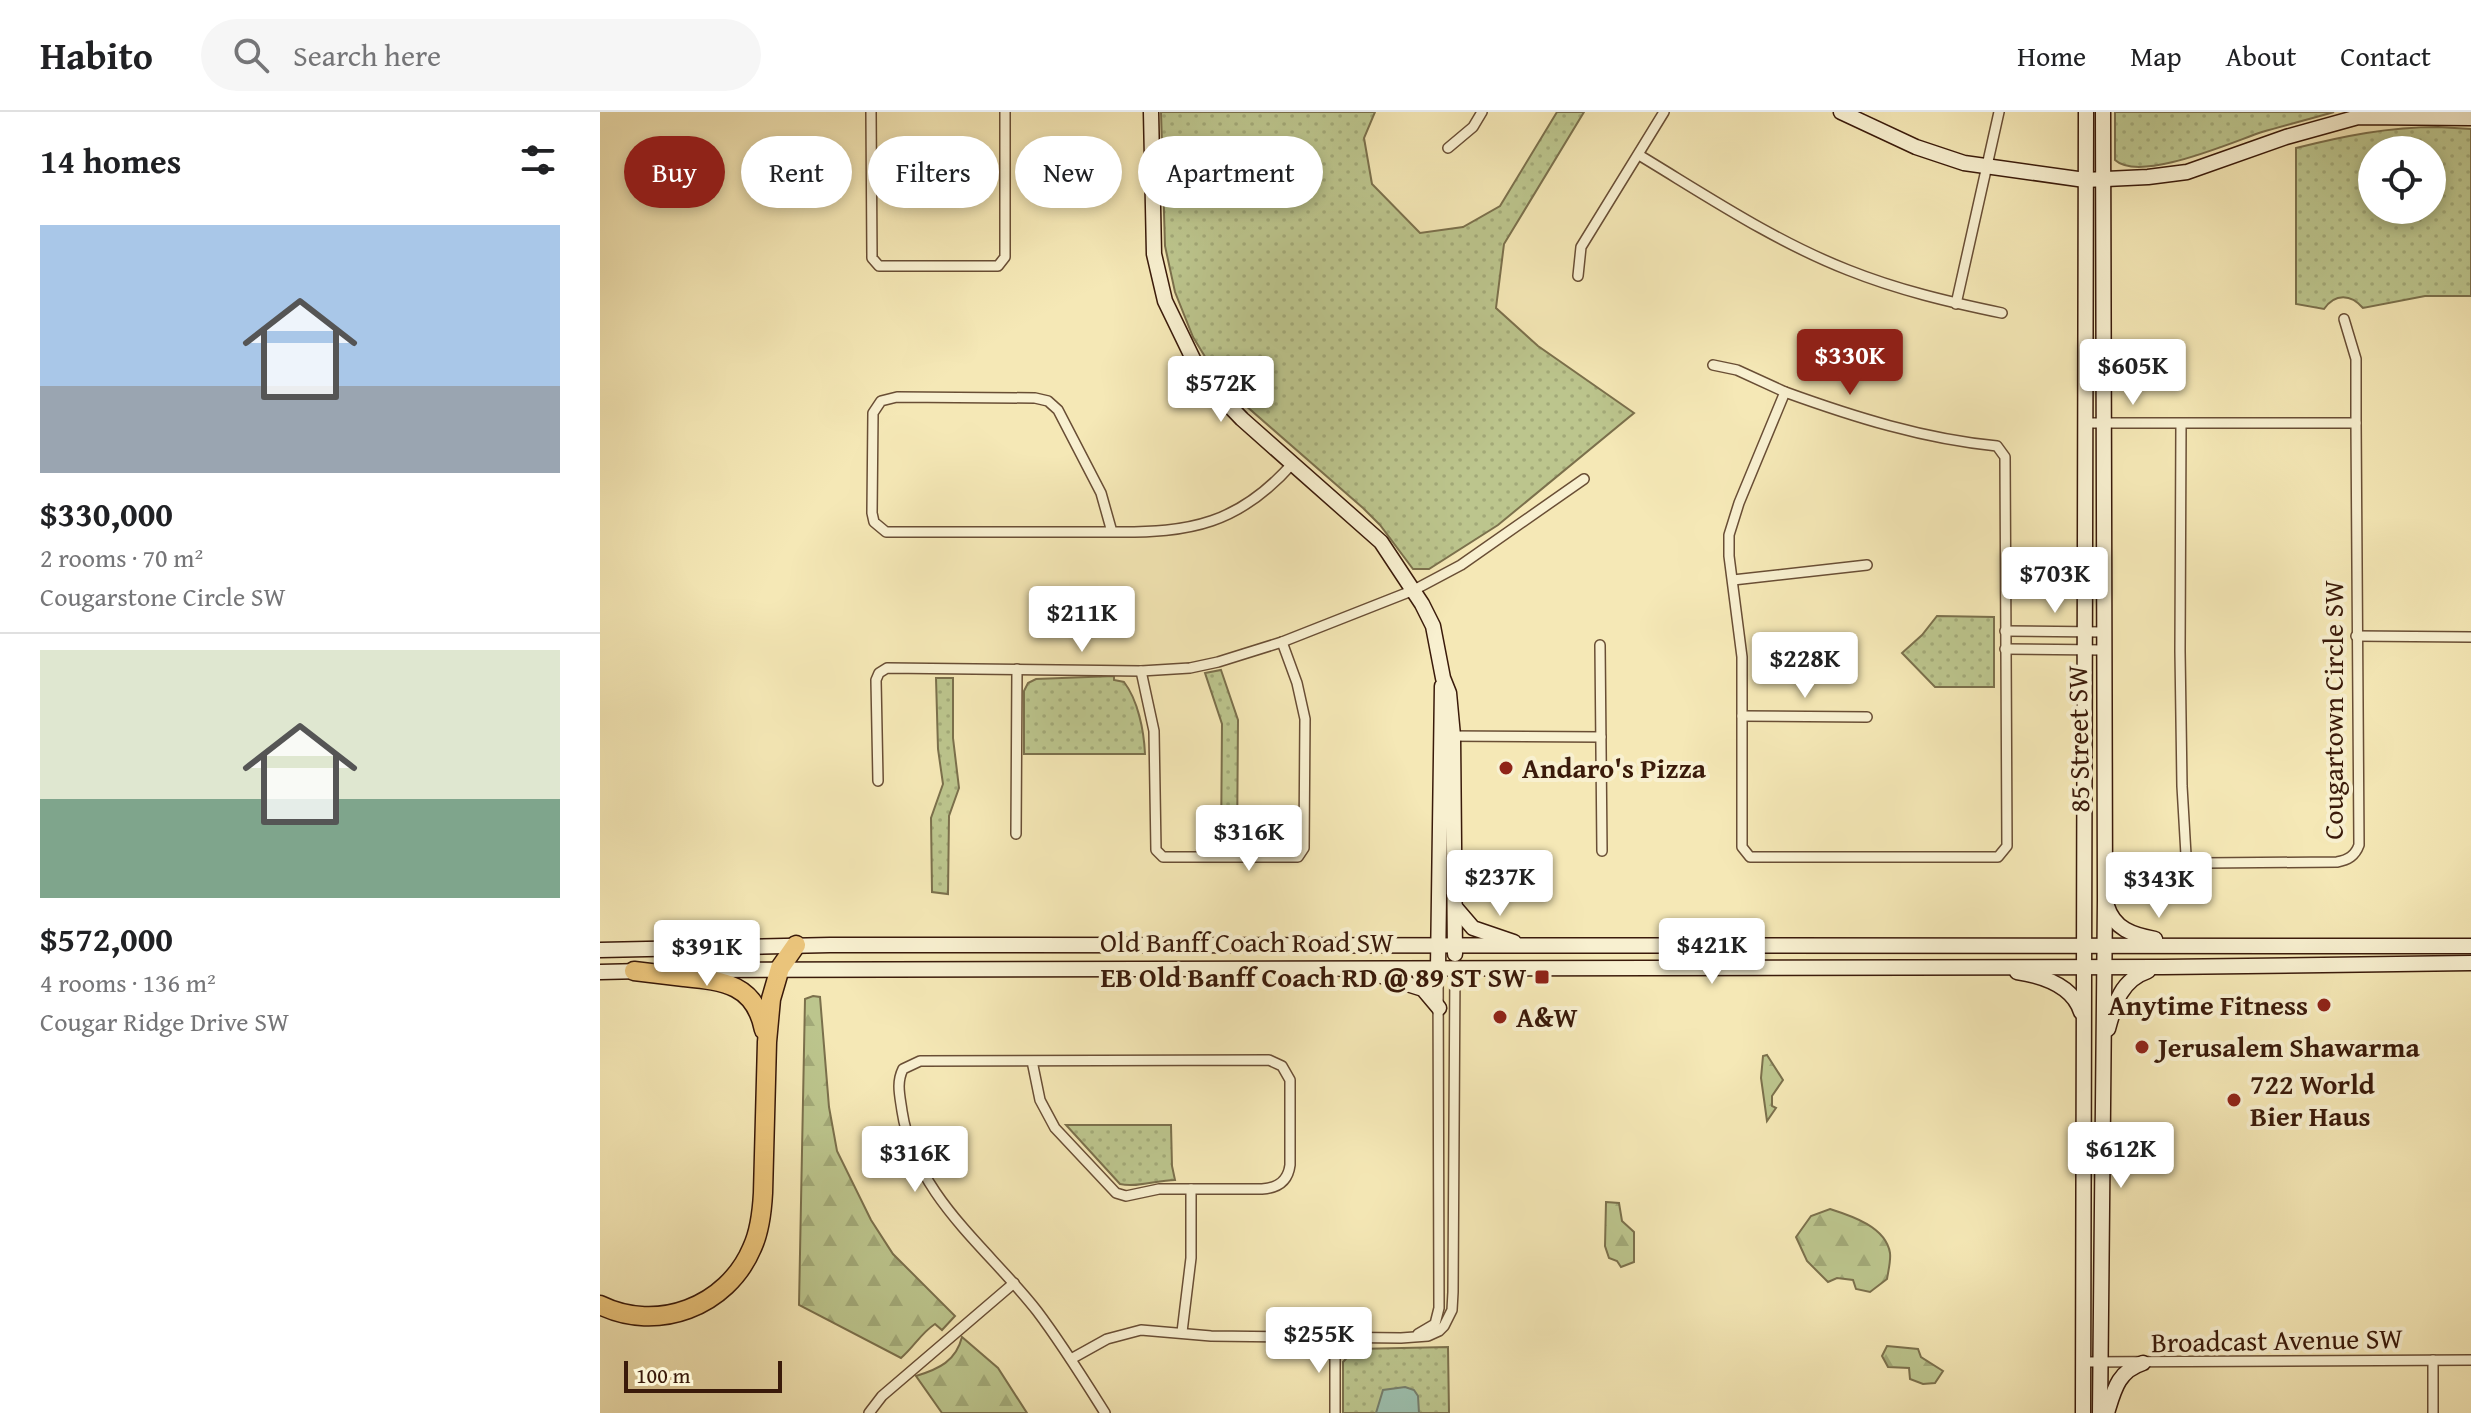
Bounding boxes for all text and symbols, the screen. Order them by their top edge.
search box [201,19,761,91]
text: Habito [40,27,153,83]
icon: search [229,33,273,77]
text: Search here [293,33,441,77]
text: Home [2017,35,2086,76]
text: Map [2130,35,2182,76]
text: About [2226,35,2296,76]
text: Contact [2340,35,2431,76]
text: 14 homes [40,136,181,185]
chip: Buy [624,136,725,208]
chip: Rent [741,136,852,208]
chip: Filters [868,136,999,208]
chip: New [1015,136,1122,208]
chip: Apartment [1138,136,1323,208]
map controls [2358,136,2446,224]
button: locate [2358,136,2446,224]
icon: filters [516,138,560,182]
icon: home [228,277,372,421]
pin: $330K [1794,329,1906,397]
text: $330K [1815,335,1885,374]
pin: $605K [2077,339,2189,407]
text: $605K [2098,345,2168,384]
pin: $572K [1165,356,1277,424]
text: $572K [1186,362,1256,401]
text: $330,000 [40,489,173,538]
text: 2 rooms · 70 m² [40,538,203,577]
pin: $703K [1999,547,2111,615]
text: $703K [2020,553,2090,592]
text: Cougarstone Circle SW [40,577,286,616]
street label: Cougartown Circle SW [2312,580,2353,840]
pin: $211K [1026,586,1138,654]
text: $211K [1047,592,1117,631]
pin: $228K [1749,632,1861,700]
text: $228K [1770,638,1840,677]
street label: 85 Street SW [2056,665,2099,813]
icon: home [228,702,372,846]
place label: Andaro's Pizza [1522,747,1707,788]
marker: Andaro's Pizza [1497,759,1515,777]
pin: $316K [1193,805,1305,873]
text: $316K [1214,811,1284,850]
pin: $237K [1444,850,1556,918]
pin: $343K [2103,852,2215,920]
text: $237K [1465,856,1535,895]
text: $343K [2124,858,2194,897]
text: $572,000 [40,914,173,963]
pin: $421K [1656,918,1768,986]
pin: $391K [651,920,763,988]
street label: Old Banff Coach Road SW [1100,921,1394,962]
text: $421K [1677,924,1747,963]
text: $391K [672,926,742,965]
place label: EB Old Banff Coach RD @ 89 ST SW [1101,956,1526,997]
text: 4 rooms · 136 m² [40,963,216,1002]
marker: EB Old Banff Coach RD @ 89 ST SW [1533,968,1551,986]
place label: Anytime Fitness [2108,984,2308,1025]
place label: A&W [1516,996,1578,1037]
marker: Anytime Fitness [2315,996,2333,1014]
text: Cougar Ridge Drive SW [40,1002,289,1041]
marker: A&W [1491,1008,1509,1026]
place label: Jerusalem Shawarma [2154,1026,2420,1067]
marker: Jerusalem Shawarma [2133,1038,2151,1056]
place label: 722 World Bier Haus [2250,1063,2376,1136]
marker: 722 World Bier Haus [2225,1091,2243,1109]
pin: $612K [2065,1122,2177,1190]
pin: $316K [859,1126,971,1194]
text: $612K [2086,1128,2156,1167]
text: $316K [880,1132,950,1171]
pin: $255K [1263,1307,1375,1375]
text: $255K [1284,1313,1354,1352]
street label: Broadcast Avenue SW [2151,1317,2403,1362]
scale bar [624,1357,782,1393]
text: 100 m [636,1359,691,1391]

